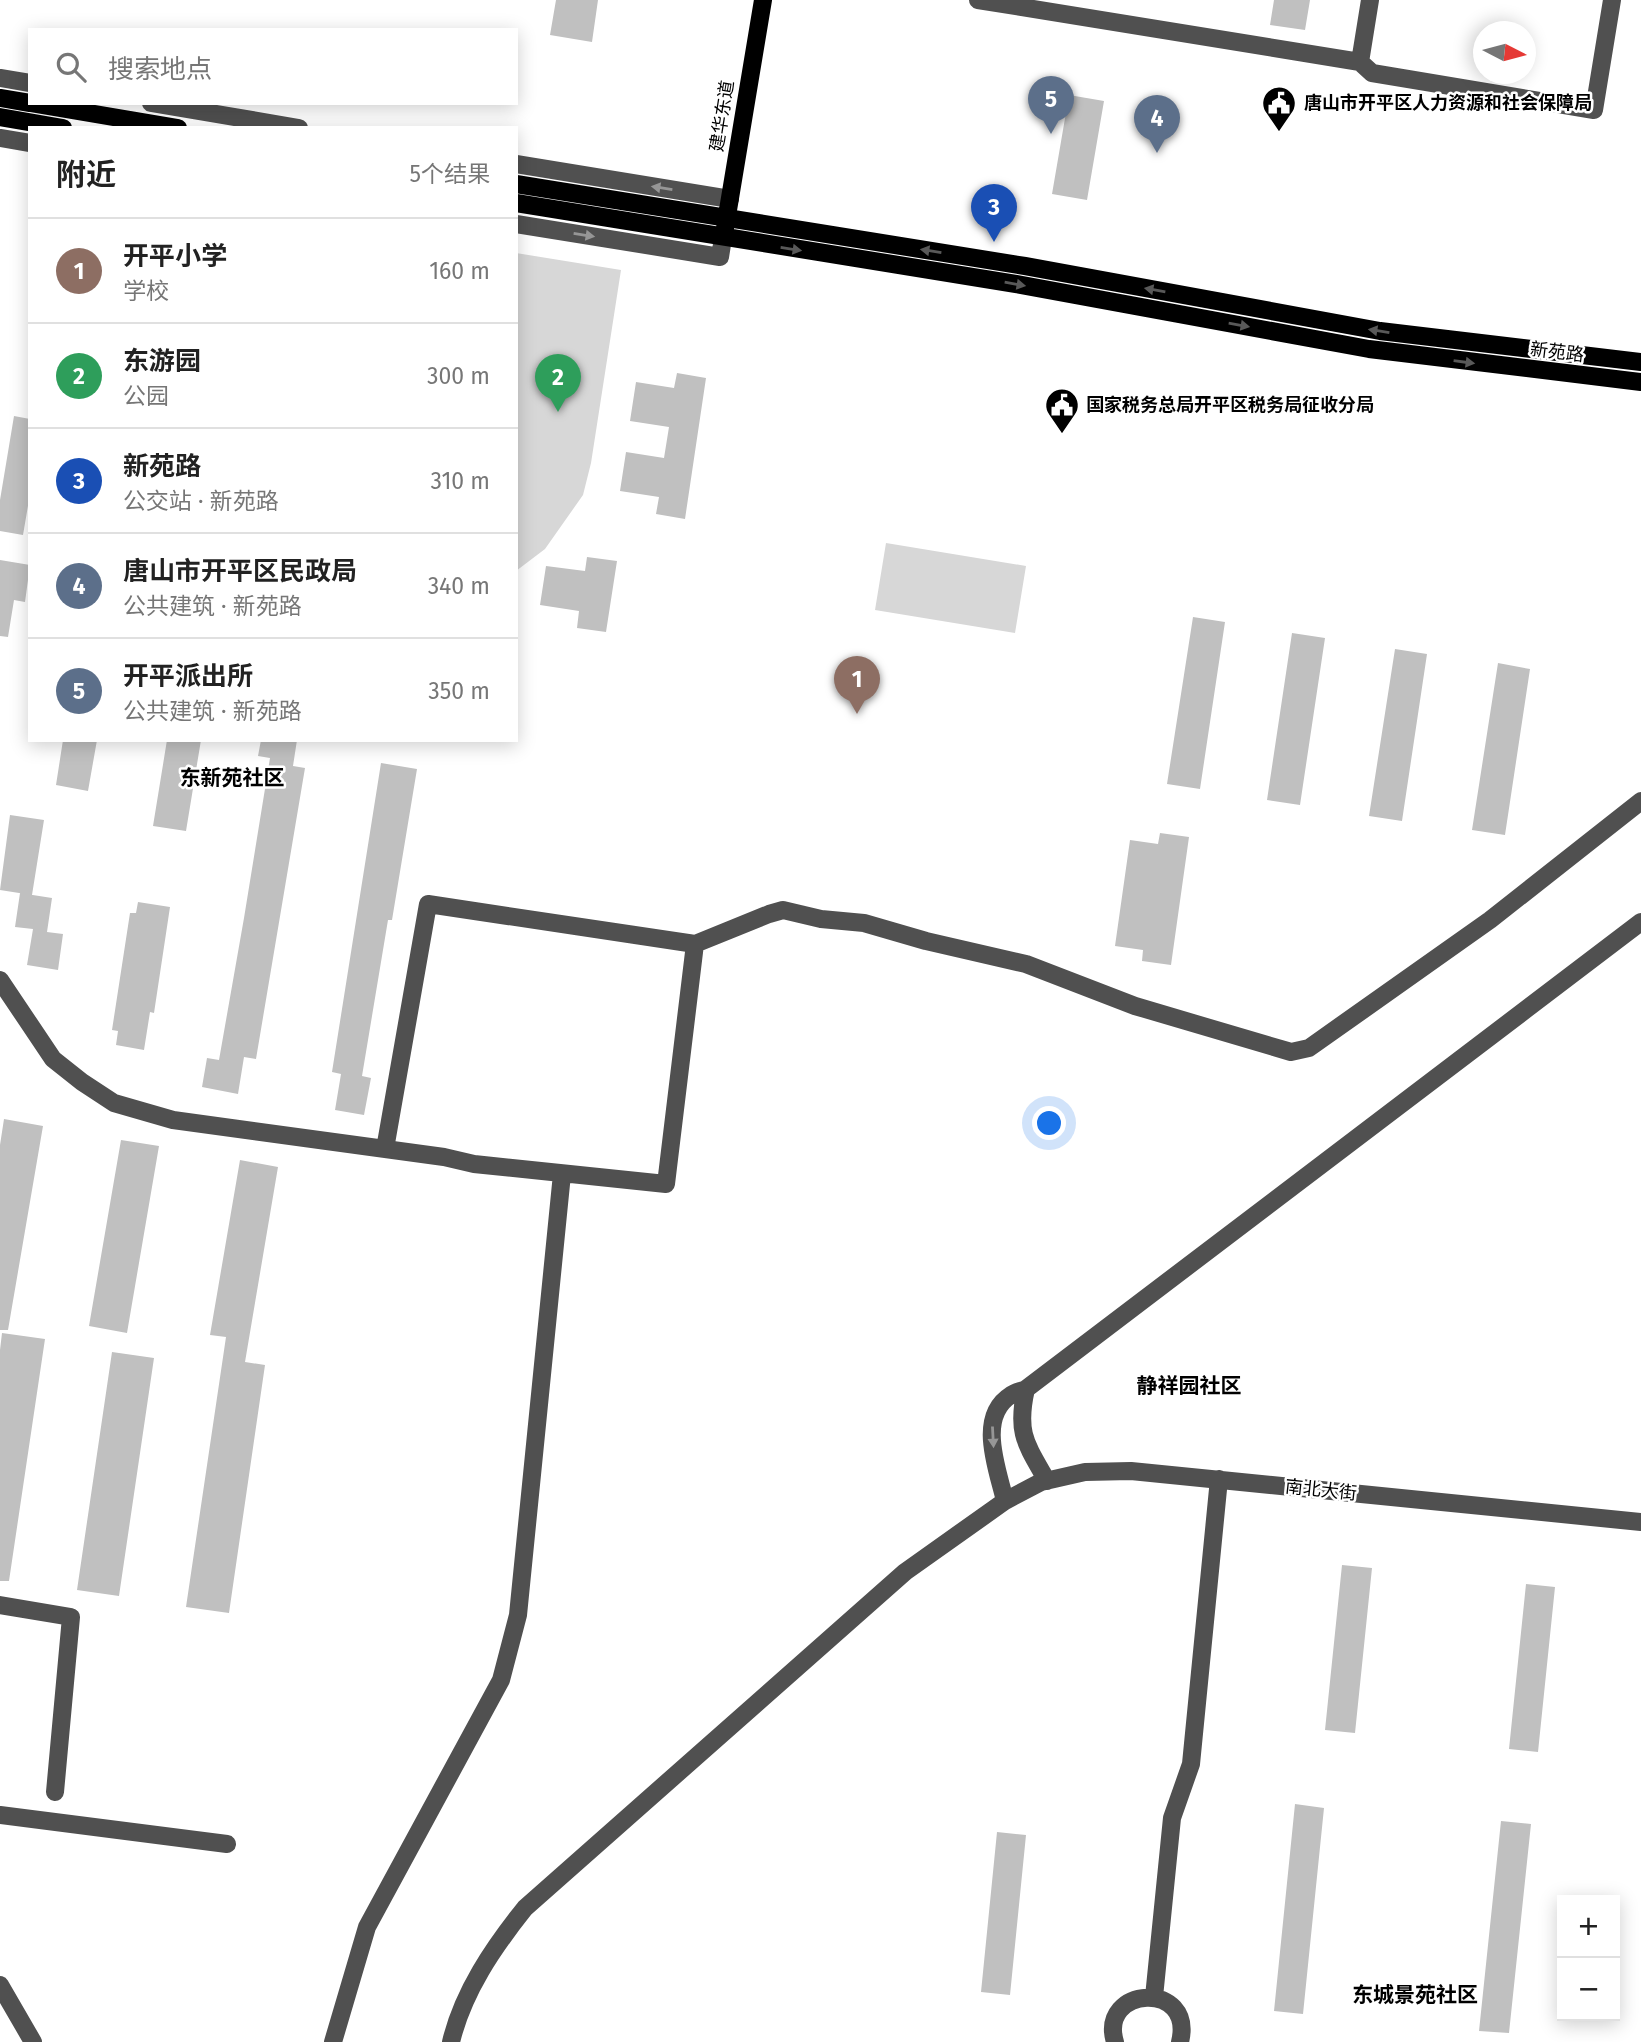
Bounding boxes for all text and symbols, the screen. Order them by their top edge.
north arrow [1473,21,1536,84]
search box [28,28,518,105]
icon: search [52,48,90,86]
text: 搜索地点 [108,54,212,85]
pin: 5 [1028,76,1074,134]
street label: 建华东道 [706,79,738,153]
public building icon: 唐山市开平区人力资源和社会保障局 [1260,84,1298,133]
place label: 唐山市开平区人力资源和社会保障局 [1304,92,1592,114]
pin: 4 [1134,95,1180,153]
text: 附近 [56,157,116,193]
text: 5个结果 [409,160,490,188]
one-way arrow [651,182,673,193]
pin: 3 [971,184,1017,242]
one-way arrow [573,230,595,241]
text: 开平小学 [123,241,227,272]
one-way arrow [780,244,802,255]
one-way arrow [920,245,942,256]
text: 1 [74,257,84,285]
text: 160 m [429,257,490,285]
text: 学校 [123,277,169,305]
one-way arrow [1005,279,1027,290]
one-way arrow [1144,284,1166,295]
one-way arrow [1228,320,1250,331]
one-way arrow [1368,325,1390,336]
street label: 新苑路 [1529,338,1585,366]
text: 东游园 [123,346,201,377]
pin: 2 [535,354,581,412]
one-way arrow [1453,356,1475,367]
text: 2 [73,362,85,390]
text: 300 m [427,362,490,390]
text: 公园 [123,382,169,410]
public building icon: 国家税务总局开平区税务局征收分局 [1043,386,1081,435]
place label: 国家税务总局开平区税务局征收分局 [1086,394,1374,416]
text: 新苑路 [123,451,201,482]
text: 3 [73,467,85,495]
text: 310 m [430,467,490,495]
text: 公交站 · 新苑路 [123,487,279,515]
text: 唐山市开平区民政局 [123,556,357,587]
text: 4 [73,572,86,600]
text: 340 m [428,572,490,600]
text: 公共建筑 · 新苑路 [123,592,302,620]
pin: 1 [834,656,880,714]
text: 开平派出所 [123,661,253,692]
text: 5 [73,677,85,705]
text: 350 m [428,677,490,705]
text: 公共建筑 · 新苑路 [123,697,302,725]
district label: 东新苑社区 [180,765,285,791]
your location [1032,1106,1066,1140]
district label: 静祥园社区 [1137,1373,1242,1399]
one-way arrow [988,1426,999,1448]
street label: 南北大街 [1284,1475,1358,1505]
map controls [1557,1895,1620,2021]
button: + [1557,1895,1620,1958]
button: − [1557,1958,1620,2021]
district label: 东城景苑社区 [1352,1982,1478,2008]

